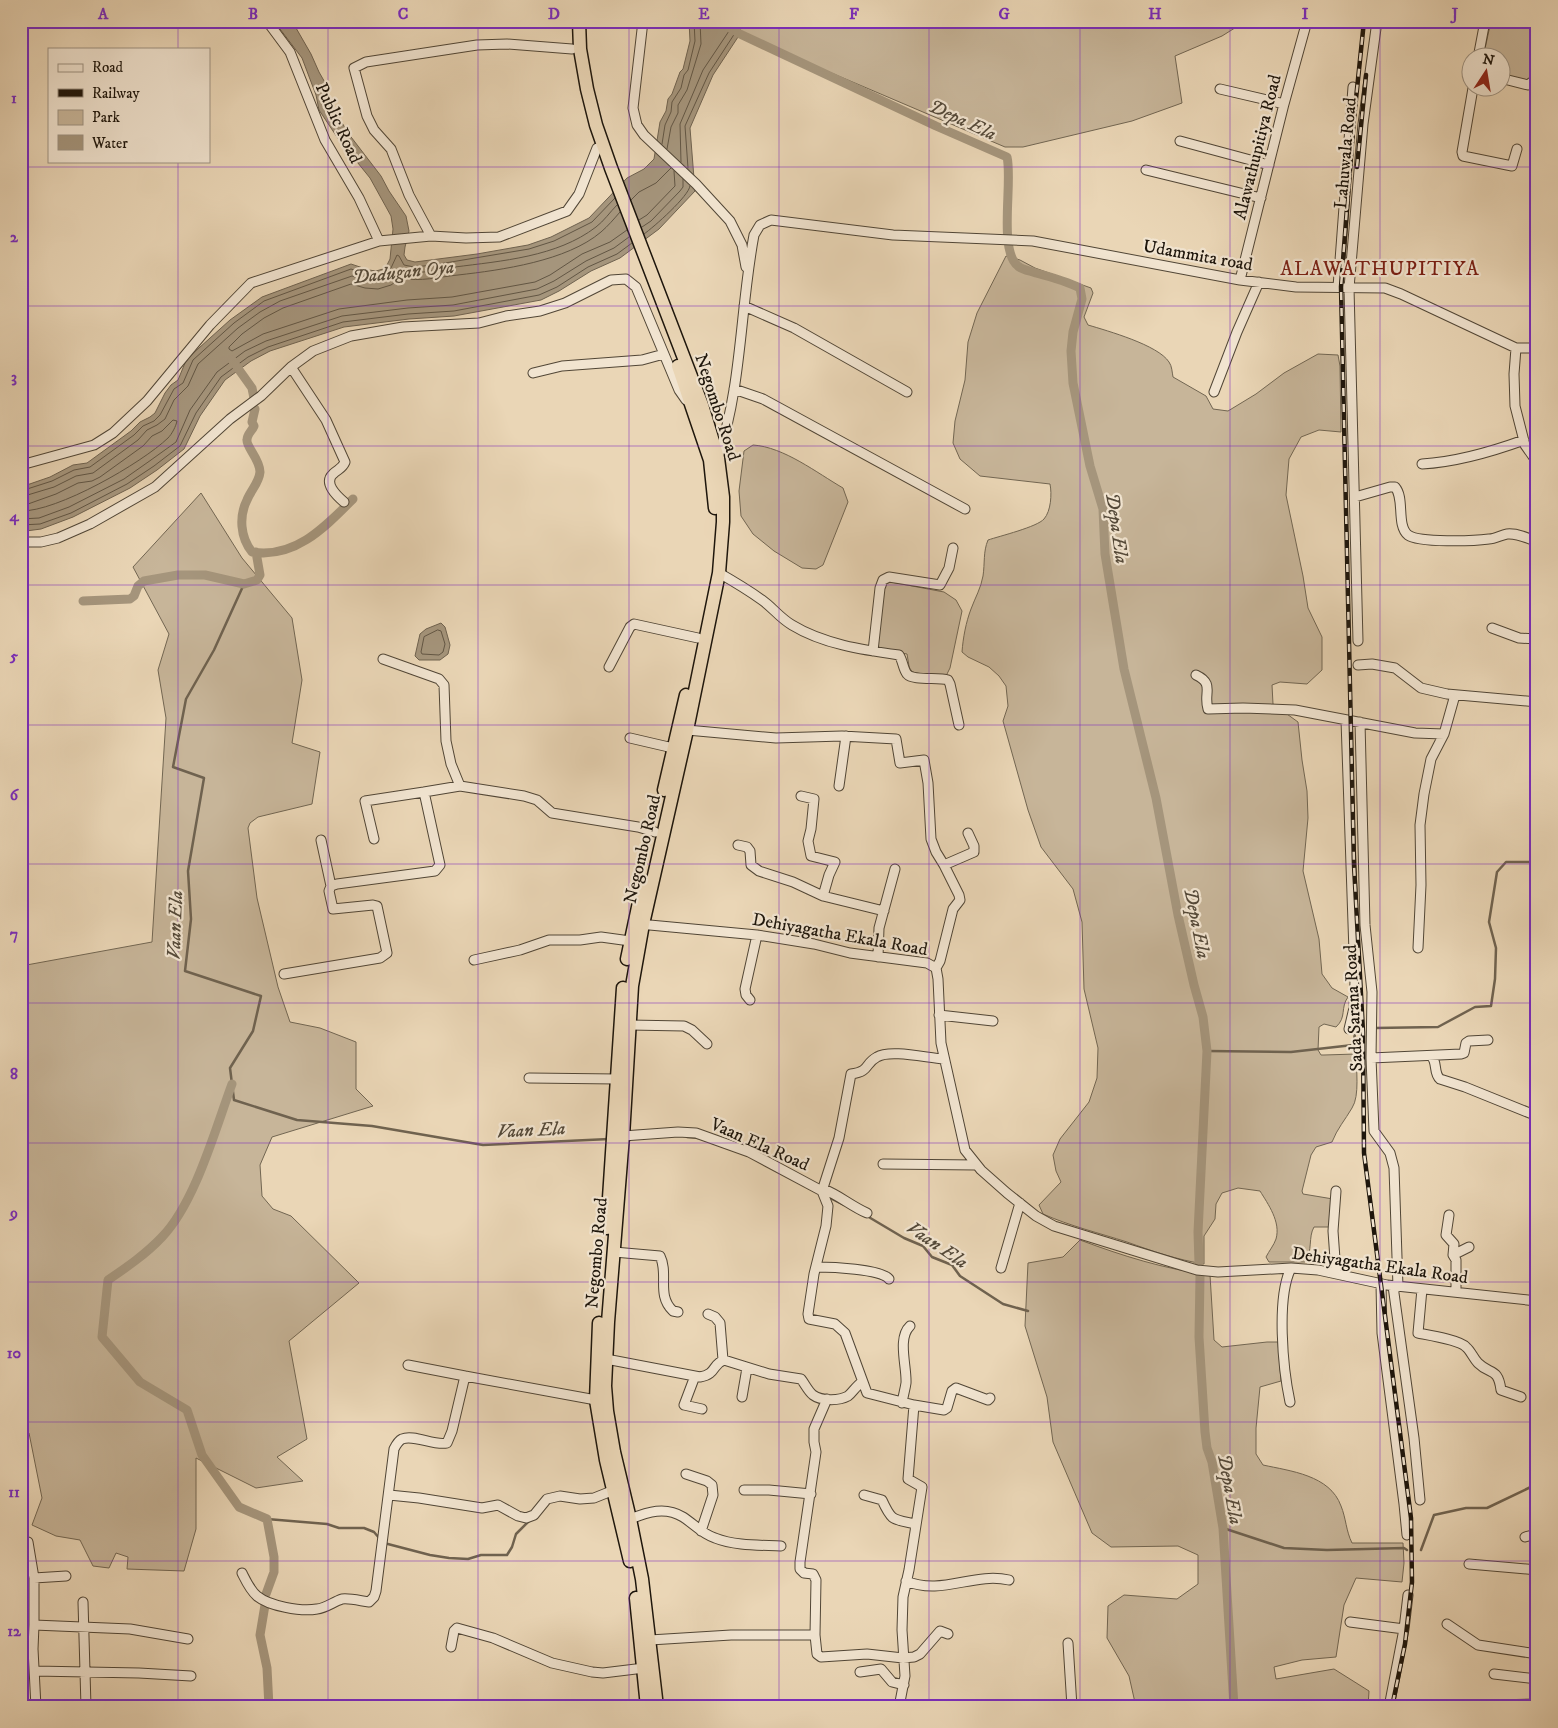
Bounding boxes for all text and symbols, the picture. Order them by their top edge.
text: A [97,4,109,24]
text: B [248,4,258,24]
text: C [398,4,408,24]
text: D [548,4,560,24]
text: E [698,4,710,24]
text: F [849,4,859,24]
text: G [998,4,1010,24]
text: H [1148,4,1162,24]
text: I [1302,4,1309,24]
text: J [1450,4,1459,24]
legend [48,48,210,162]
north arrow [1460,48,1510,98]
text: N [1481,50,1496,70]
text: Road [92,58,124,77]
street label: Alawathupitiya Road [1229,72,1287,222]
street label: Public Road [310,80,366,167]
text: Railway [92,84,140,103]
text: 1 [11,88,17,108]
water label: Depa Ela [925,95,1000,147]
street label: Lahuwala Road [1330,96,1362,210]
text: Park [92,108,121,127]
text: Water [91,134,128,153]
text: 2 [10,227,19,247]
street label: Udammita road [1141,236,1254,276]
water label: Dadugan Oya [351,256,455,289]
district label: ALAWATHUPITIYA [1280,257,1480,282]
street label: Negombo Road [689,351,745,464]
text: 3 [11,367,17,387]
water label: Depa Ela [1099,491,1133,565]
text: 4 [8,506,19,526]
text: 5 [9,646,18,666]
text: 6 [10,785,20,805]
street label: Negombo Road [620,793,666,906]
water label: Depa Ela [1177,886,1215,961]
water label: Vaan Ela [163,890,188,960]
street label: Dehiyagatha Ekala Road [750,909,929,961]
text: 7 [10,924,18,944]
street label: Sada Sarana Road [1340,944,1368,1072]
text: 8 [10,1064,18,1084]
street label: Vaan Ela Road [706,1113,812,1176]
water label: Vaan Ela [496,1117,566,1144]
street label: Negombo Road [581,1197,613,1309]
text: 9 [9,1203,18,1223]
water label: Vaan Ela [902,1216,972,1274]
street label: Dehiyagatha Ekala Road [1290,1243,1469,1289]
text: 10 [7,1343,22,1363]
water label: Depa Ela [1211,1452,1247,1527]
text: 11 [8,1482,20,1502]
text: 12 [7,1621,22,1641]

